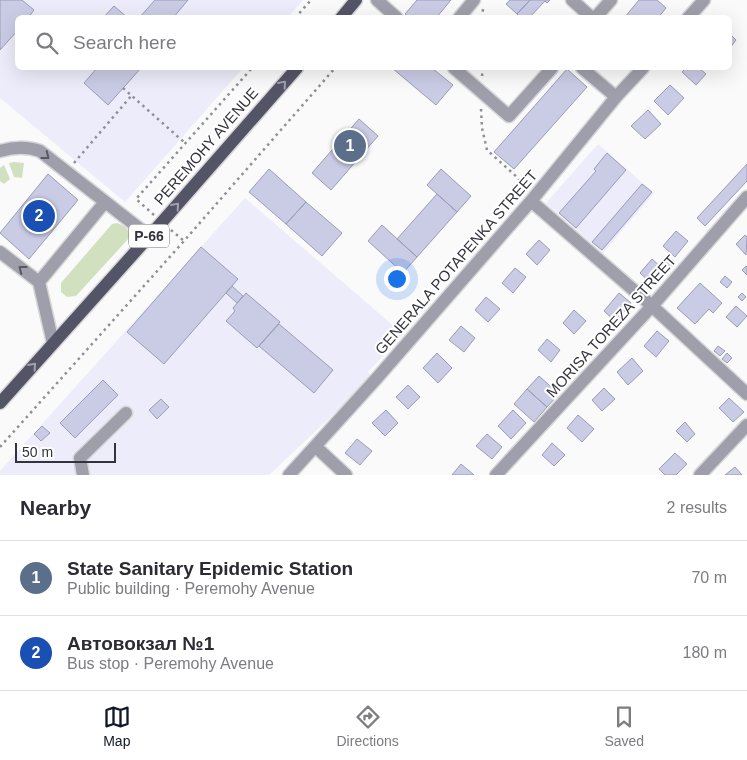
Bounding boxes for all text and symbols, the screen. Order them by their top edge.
search box [15,15,732,70]
icon: search [33,29,61,57]
text: Search here [73,32,177,53]
one-way arrow [277,80,286,89]
street label: PEREMOHY AVENUE [151,84,261,208]
pin: 1 [334,127,366,165]
one-way arrow [40,150,49,158]
street label: GENERALA POTAPENKA STREET [371,167,541,357]
pin: 2 [23,197,55,235]
one-way arrow [170,203,179,212]
road number: Р-66 [129,225,169,248]
street label: MORISA TOREZA STREET [543,251,679,401]
one-way arrow [18,266,28,275]
your location [384,266,410,292]
one-way arrow [27,363,36,372]
scale bar [15,440,116,463]
text: 50 m [22,444,53,460]
text: Nearby [20,496,91,519]
text: 2 results [667,499,727,516]
text: State Sanitary Epidemic Station [67,558,353,579]
text: 1 [32,569,40,586]
text: 70 m [691,569,727,586]
text: Public building · Peremohy Avenue [67,580,315,597]
text: Автовокзал №1 [67,633,214,654]
text: 2 [32,644,40,661]
text: 180 m [683,644,727,661]
text: Bus stop · Peremohy Avenue [67,655,274,672]
tab: Map [103,703,131,749]
tab: Directions [337,703,399,749]
tab: Saved [604,703,644,749]

